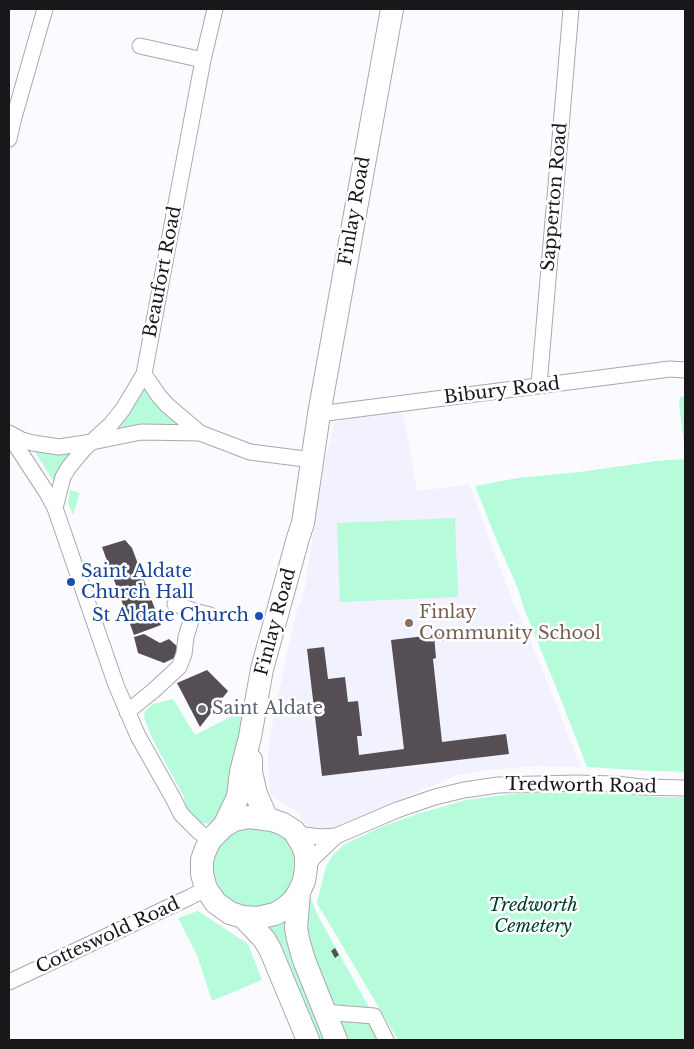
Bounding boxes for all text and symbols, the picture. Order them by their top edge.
street label: Sapperton Road [538,122,572,272]
street label: Finlay Road [335,155,375,267]
street label: Beaufort Road [140,204,186,340]
street label: Bibury Road [443,373,561,409]
place label: Saint Aldate Church Hall [81,561,194,604]
street label: Finlay Road [251,566,301,678]
marker: Saint Aldate Church Hall [65,576,77,588]
place label: Finlay Community School [419,602,601,644]
place label: St Aldate Church [92,605,249,627]
marker: St Aldate Church [253,610,265,622]
marker: Finlay Community School [403,617,415,629]
place label: Saint Aldate [212,698,323,720]
marker: Saint Aldate [196,703,208,715]
street label: Tredworth Road [505,774,657,798]
street label: Cotteswold Road [33,893,183,979]
park label: Tredworth Cemetery [488,895,578,938]

